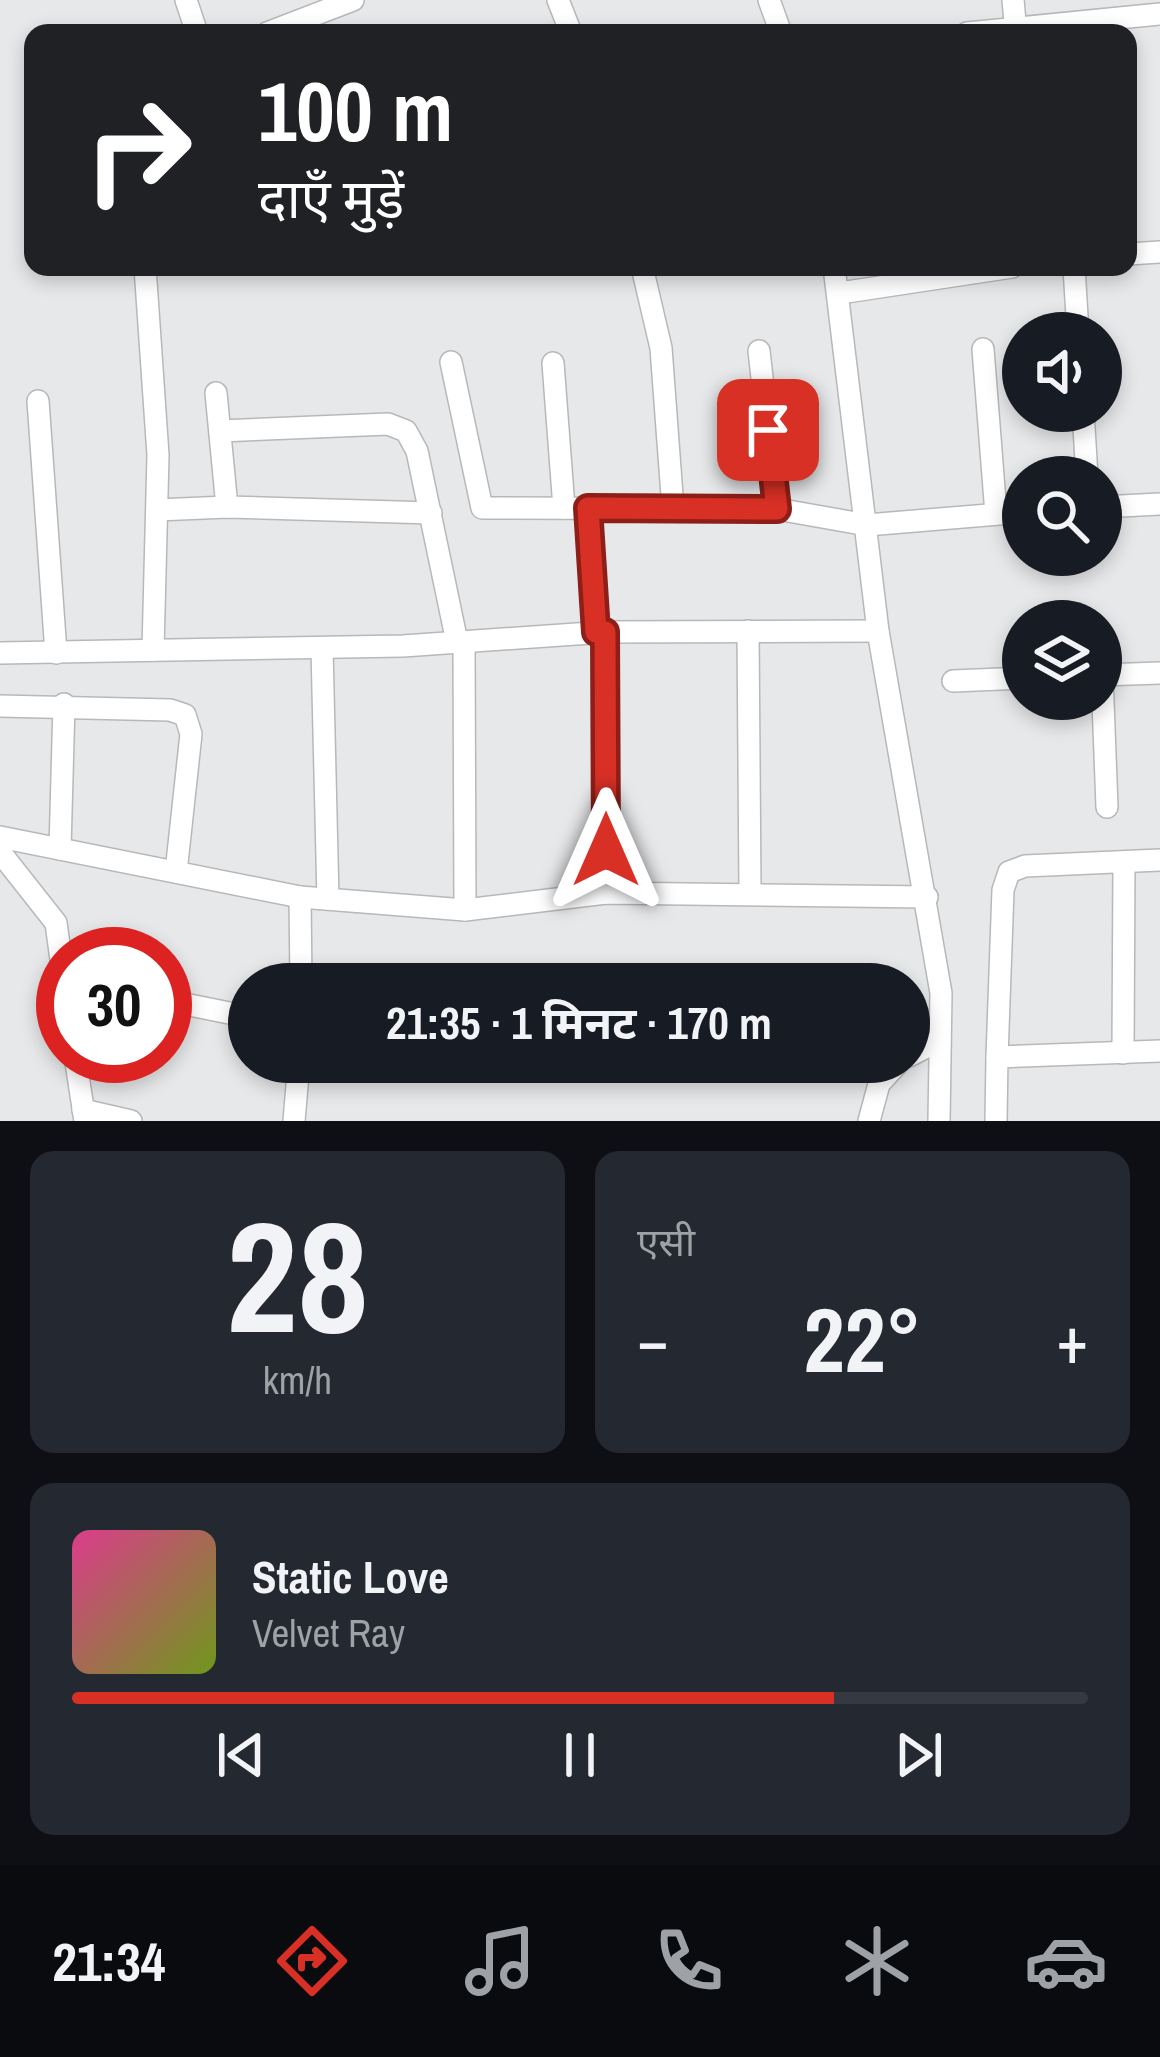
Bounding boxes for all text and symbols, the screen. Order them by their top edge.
text: 100 m [258,54,453,167]
icon: right [60,72,216,228]
text: दाएँ मुड़ें [258,162,404,235]
map controls [1002,312,1122,720]
button: sound [1002,312,1122,432]
pin [717,379,819,481]
icon: arrive [735,397,801,463]
button: search [1002,456,1122,576]
button: layers [1002,600,1122,720]
position arrow [543,787,669,913]
speed limit sign: 30 [36,927,192,1083]
text: 21:35 · 1 मिनट · 170 m [386,992,772,1053]
text: 28 [226,1171,369,1381]
text: एसी [637,1216,695,1268]
text: 22° [803,1279,922,1400]
text: − [637,1295,669,1384]
text: + [1056,1295,1088,1384]
text: km/h [263,1354,332,1406]
text: Static Love [252,1546,449,1607]
text: Velvet Ray [252,1607,405,1659]
icon: previous [208,1722,274,1788]
icon: pause [547,1722,613,1788]
icon: next [886,1722,952,1788]
icon: directions [270,1919,354,2003]
icon: music [458,1919,542,2003]
icon: phone [647,1919,731,2003]
icon: climate [835,1919,919,2003]
icon: car [1024,1919,1108,2003]
text: 21:34 [52,1925,165,1998]

